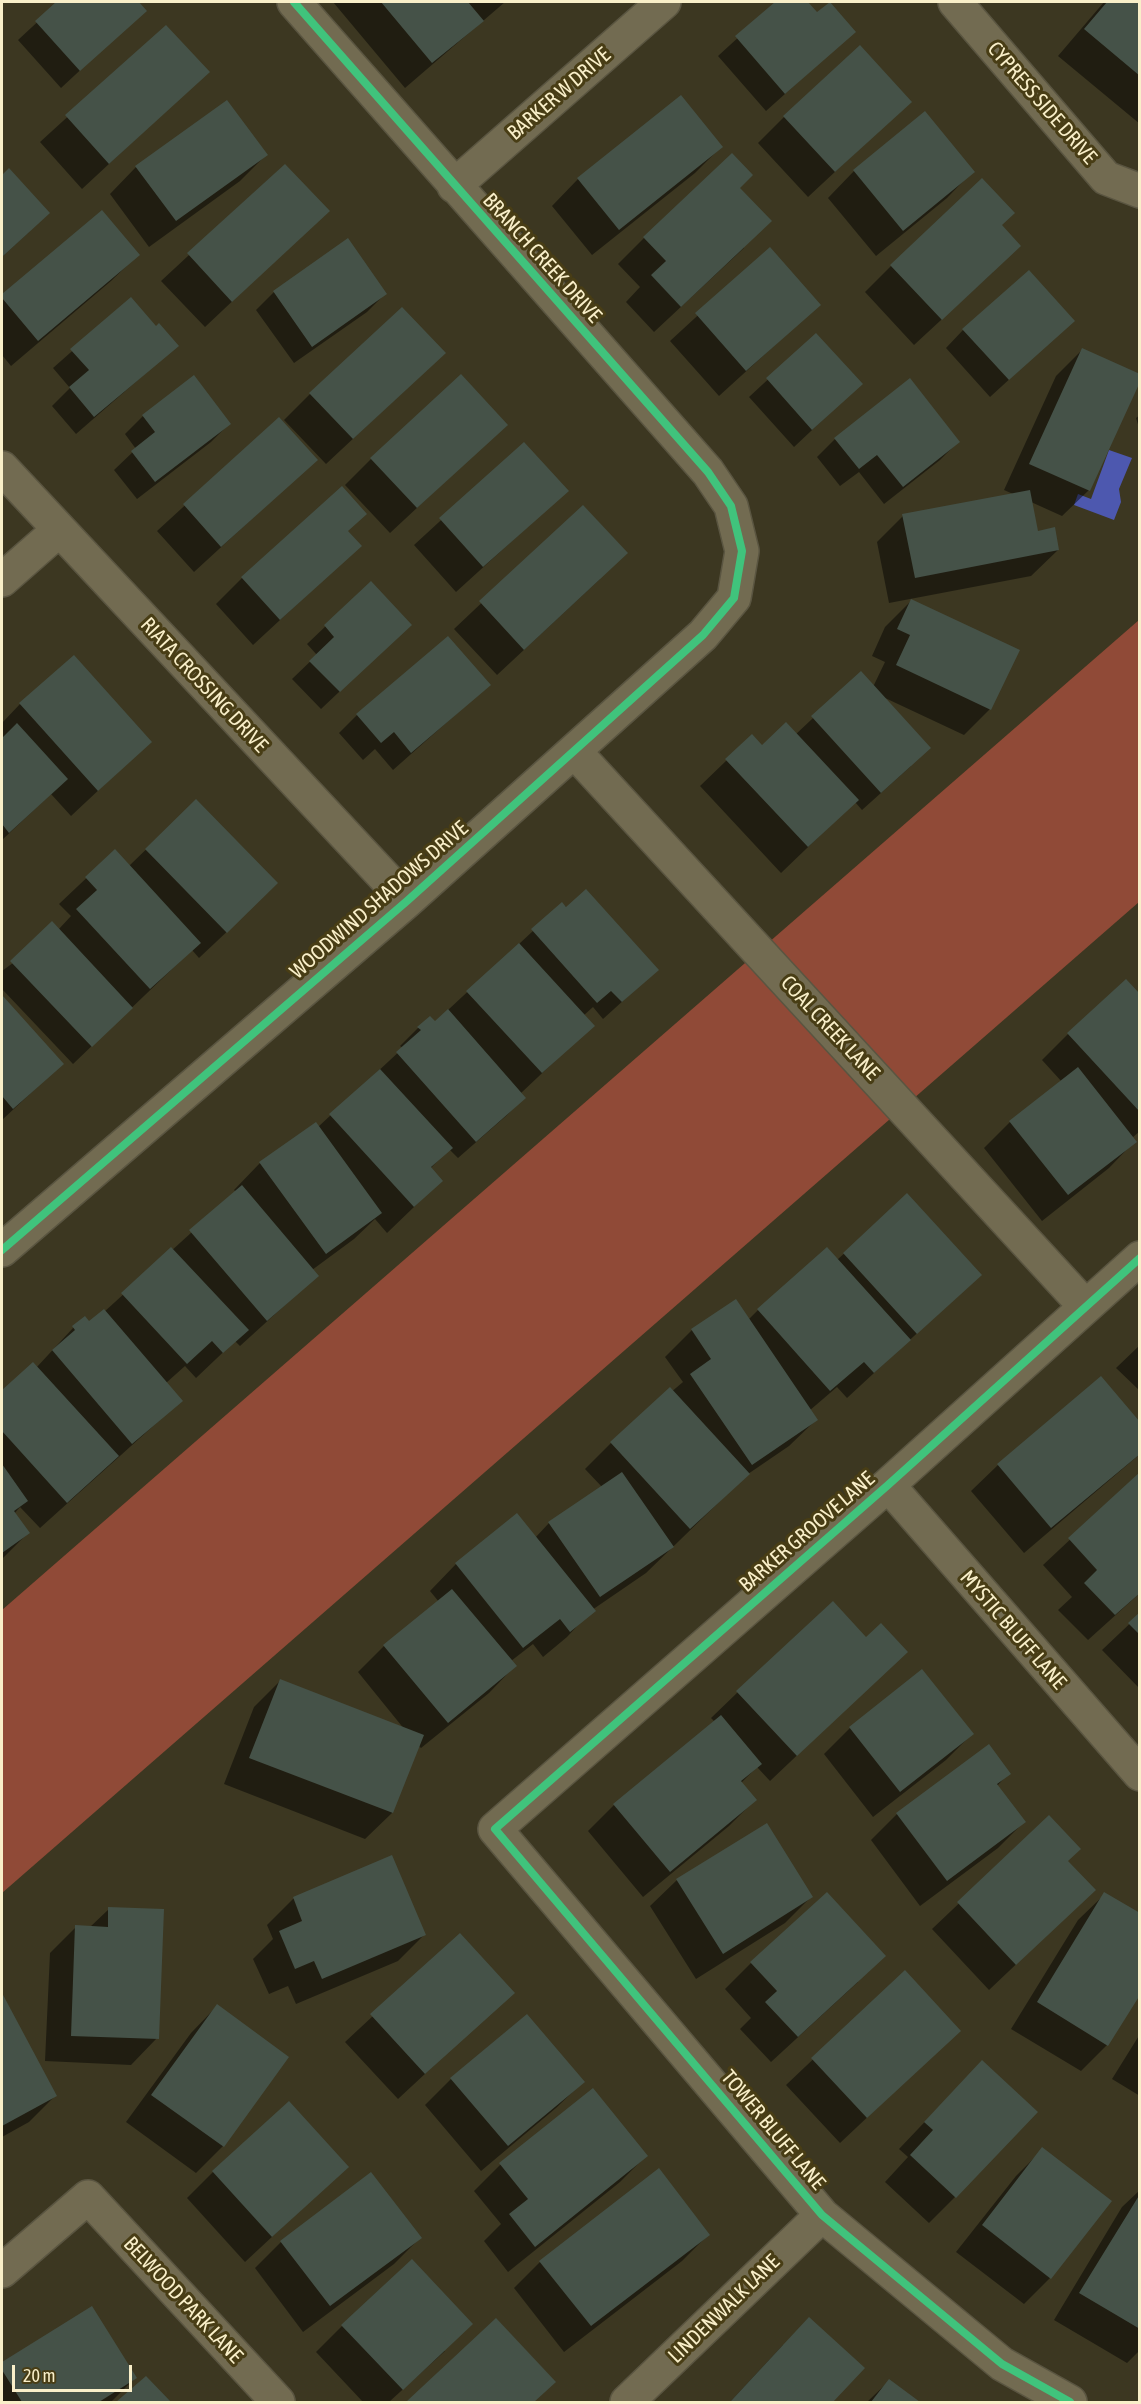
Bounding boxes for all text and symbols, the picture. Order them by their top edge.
street label: CYPRESS SIDE DRIVE [982,37,1102,169]
street label: BARKER W DRIVE [502,42,616,146]
street label: BRANCH CREEK DRIVE [477,188,607,328]
street label: RIATA CROSSING DRIVE [135,612,273,758]
street label: WOODWIND SHADOWS DRIVE [285,816,473,984]
street label: COAL CREEK LANE [775,971,885,1085]
street label: BARKER GROOVE LANE [734,1466,880,1598]
street label: MYSTIC BLUFF LANE [955,1565,1071,1695]
street label: TOWER BLUFF LANE [716,2065,830,2195]
street label: BELWOOD PARK LANE [118,2232,248,2368]
street label: LINDENWALK LANE [663,2250,785,2368]
scale bar [15,2353,135,2391]
text: 20 m [23,2365,55,2386]

